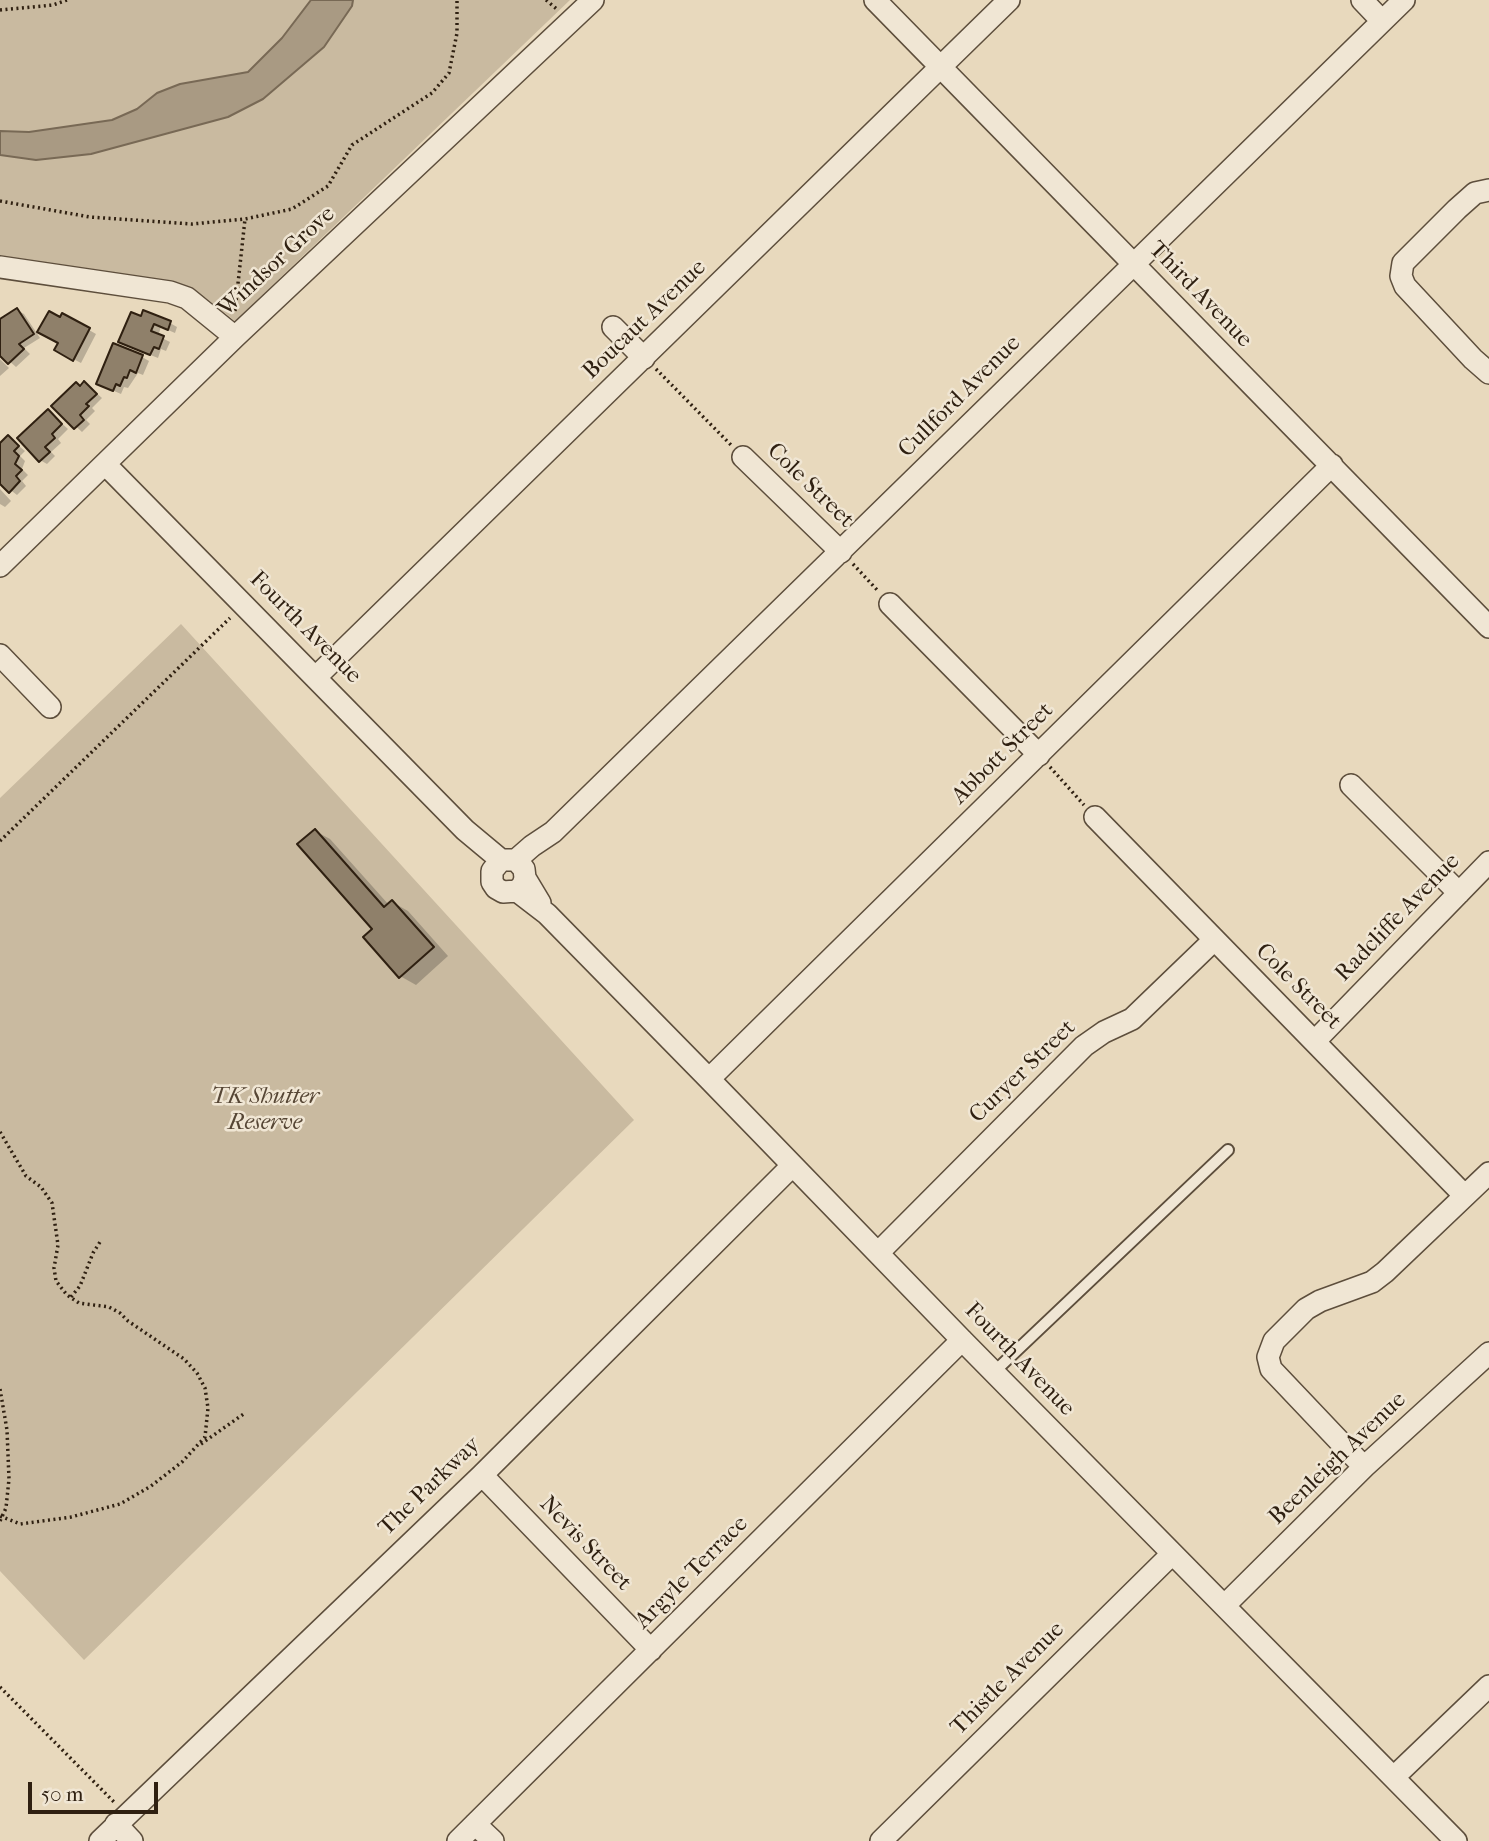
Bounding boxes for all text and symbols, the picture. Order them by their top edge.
street label: Windsor Grove [213,201,341,323]
street label: Third Avenue [1143,236,1257,354]
street label: Boucaut Avenue [578,254,712,386]
street label: Cullford Avenue [893,330,1027,464]
street label: Cole Street [761,438,859,534]
street label: Fourth Avenue [243,566,367,690]
street label: Abbott Street [946,697,1060,811]
street label: Radcliffe Avenue [1330,848,1466,988]
street label: Cole Street [1249,938,1347,1036]
street label: Curyer Street [964,1015,1082,1129]
park label: TK Shutter Reserve [211,1083,319,1137]
street label: Fourth Avenue [958,1298,1080,1422]
street label: Beenleigh Avenue [1264,1387,1412,1531]
street label: The Parkway [374,1432,486,1542]
street label: Nevis Street [533,1491,637,1597]
street label: Argyle Terrace [630,1511,754,1635]
street label: Thistle Avenue [946,1617,1070,1741]
scale bar [32,1768,161,1812]
text: 50 m [41,1782,84,1806]

